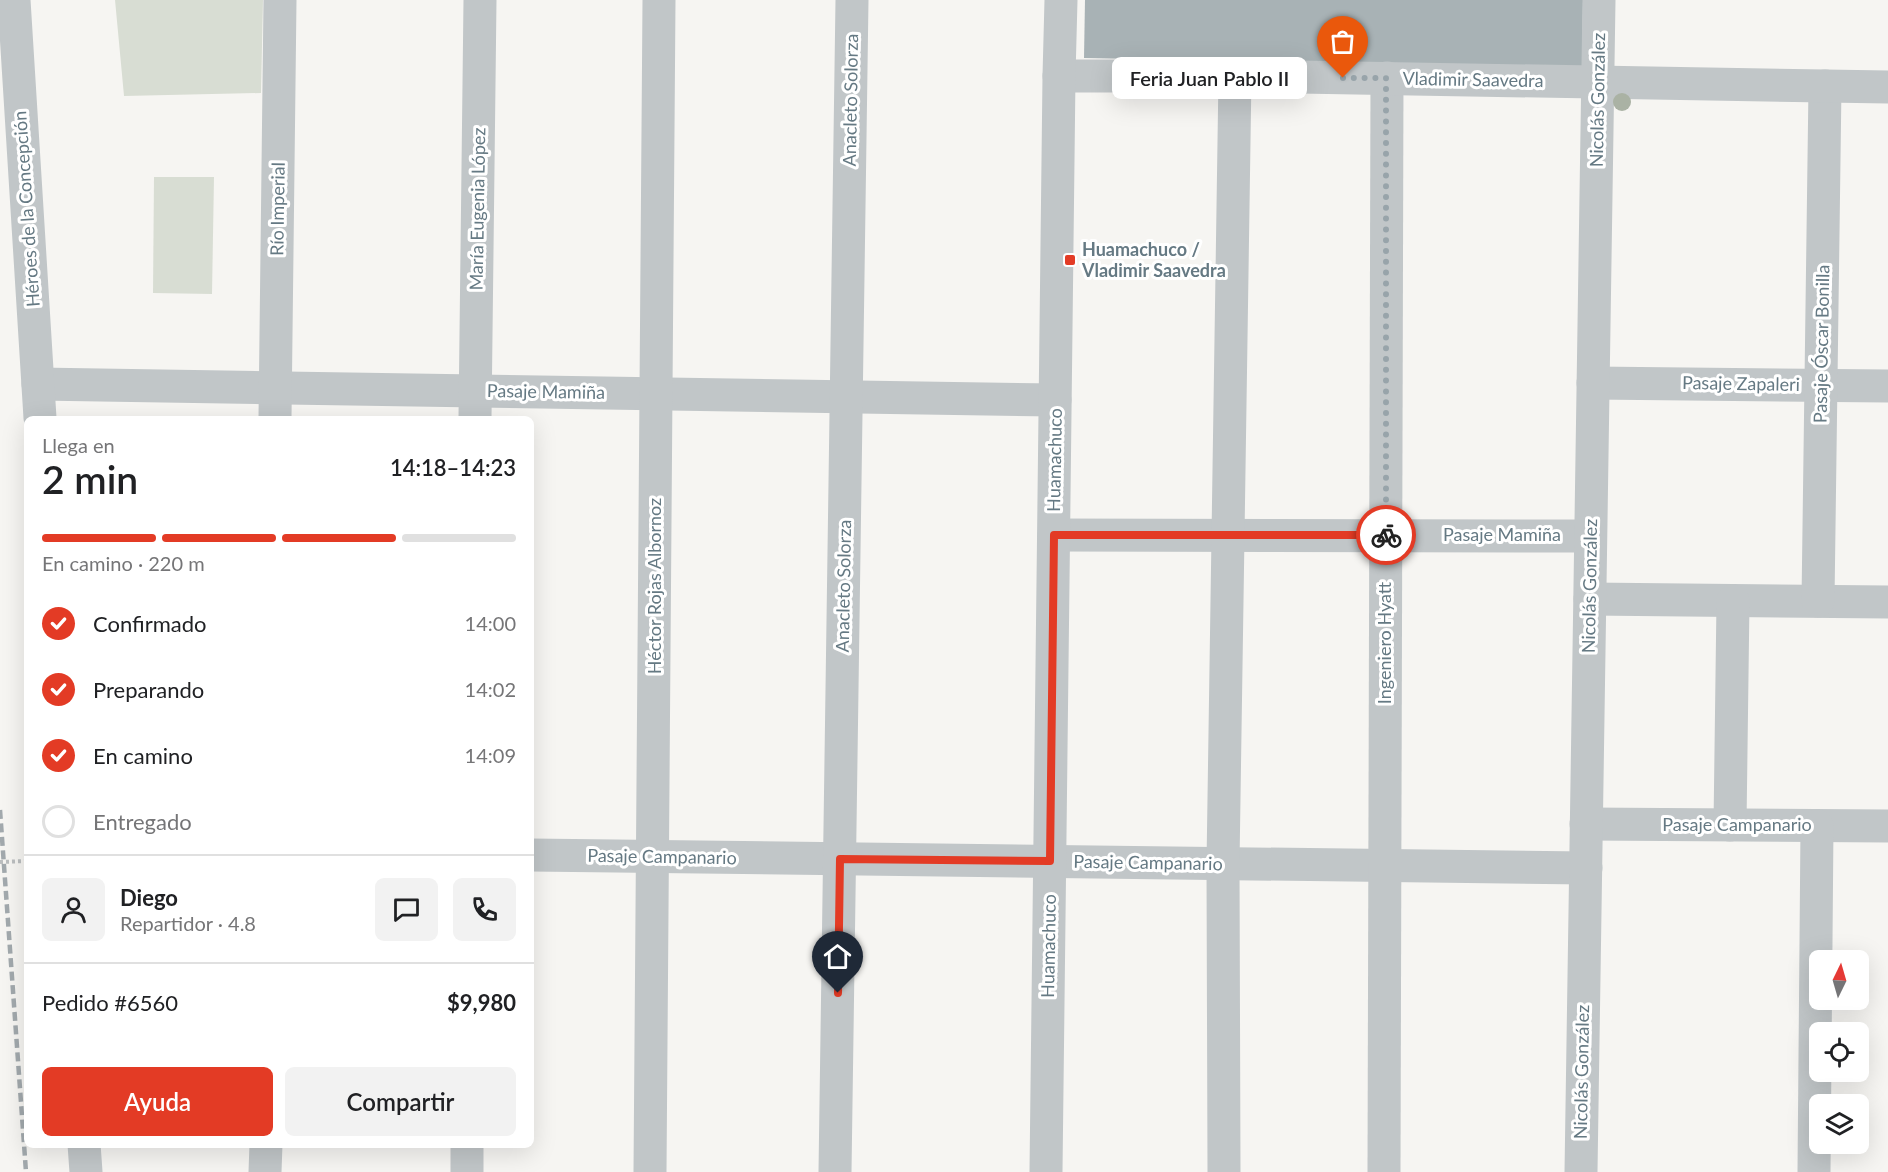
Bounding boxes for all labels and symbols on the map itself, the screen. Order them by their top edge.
pin [1317,16,1368,78]
street label: Anacleto Solorza [838,33,862,166]
street label: Nicolás González [1585,33,1609,167]
callout: Feria Juan Pablo II [1112,57,1307,99]
street label: Vladimir Saavedra [1402,67,1544,91]
street label: Héroes de la Concepción [8,110,44,308]
street label: María Eugenia López [465,127,489,291]
street label: Río Imperial [265,162,289,256]
place label: Huamachuco / Vladimir Saavedra [1081,238,1226,281]
marker: Huamachuco / Vladimir Saavedra [1063,253,1077,267]
street label: Pasaje Óscar Bonilla [1809,265,1833,423]
street label: Pasaje Zapaleri [1682,371,1800,395]
street label: Pasaje Mamiña [487,379,605,403]
street label: Huamachuco [1042,408,1066,512]
street label: Héctor Rojas Albornoz [643,498,665,674]
courier [1356,505,1416,565]
street label: Anacleto Solorza [831,519,855,652]
street label: Nicolás González [1577,519,1601,653]
street label: Pasaje Mamiña [1443,523,1561,545]
street label: Ingeniero Hyatt [1373,581,1395,704]
street label: Pasaje Campanario [1662,813,1812,835]
street label: Pasaje Campanario [587,844,737,868]
street label: Pasaje Campanario [1073,850,1223,874]
street label: Huamachuco [1036,894,1060,998]
pin [812,931,863,993]
north arrow [1809,950,1869,1010]
street label: Nicolás González [1569,1005,1593,1139]

